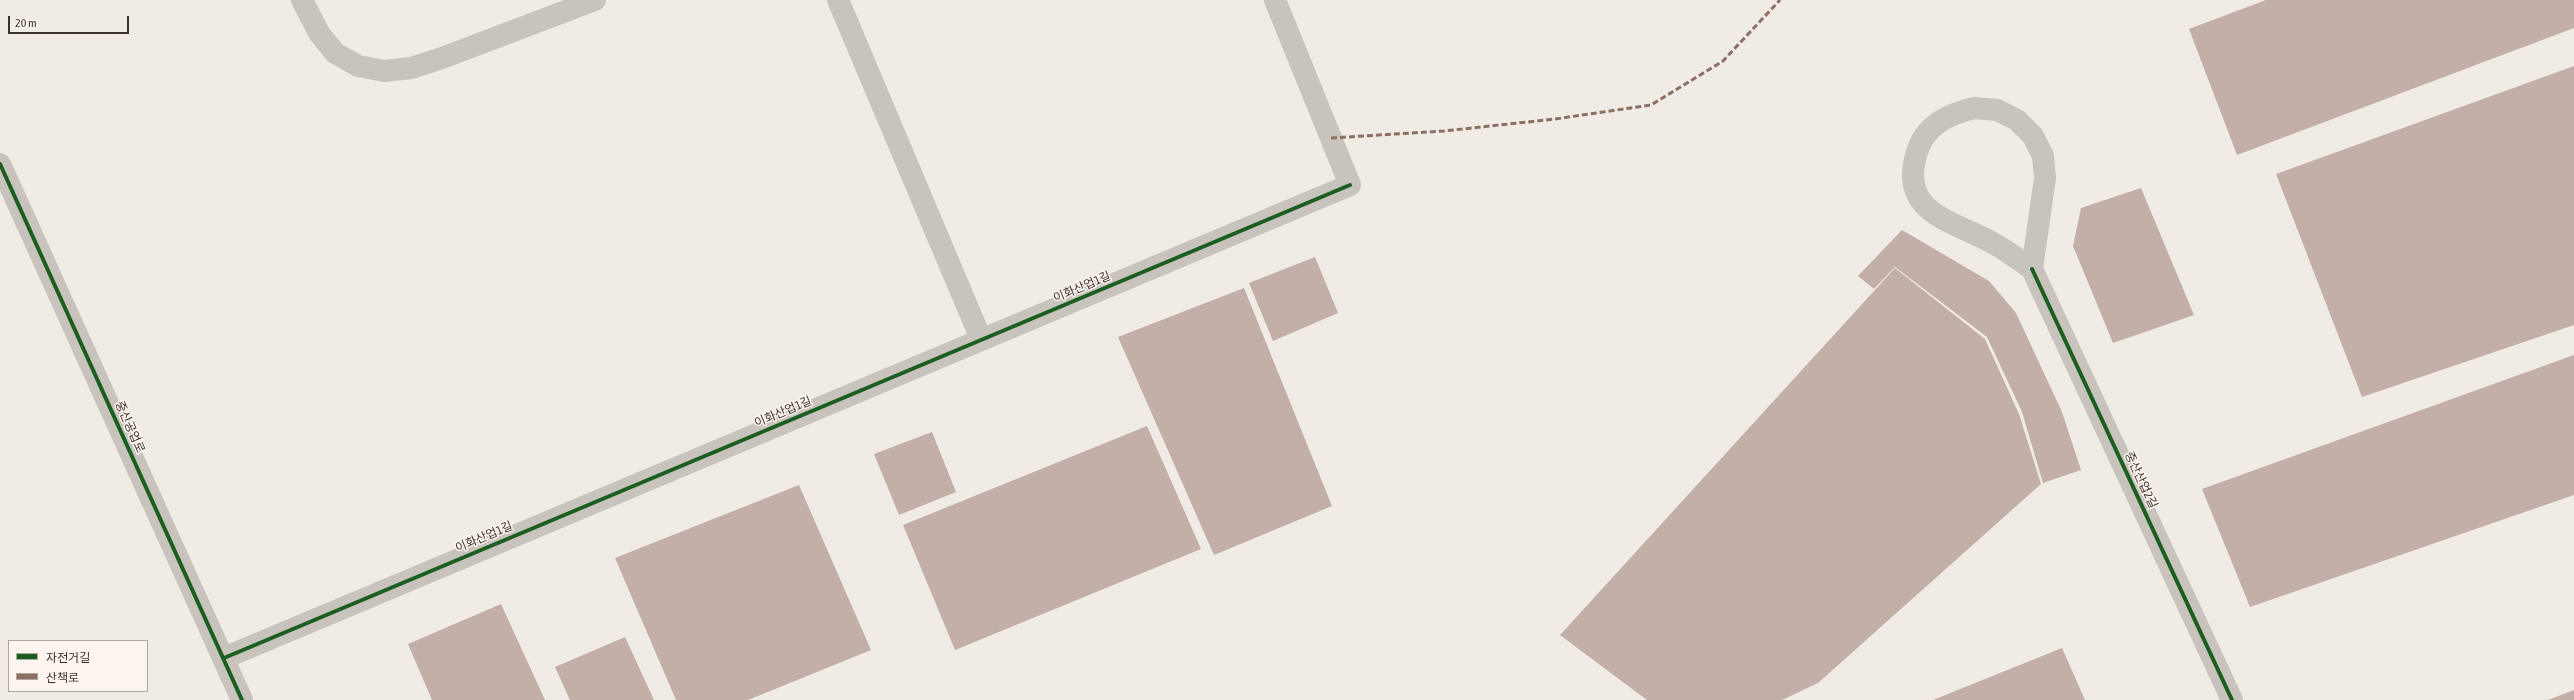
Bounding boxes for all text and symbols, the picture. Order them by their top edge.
scale bar [10,8,131,34]
text: 20 m [15,16,37,30]
street label: 이화산업1길 [1051,268,1113,306]
street label: 이화산업1길 [752,393,814,431]
street label: 중산공업로 [112,399,148,455]
street label: 중산산업2길 [2122,449,2160,511]
street label: 이화산업1길 [453,518,515,556]
legend [8,640,148,692]
text: 자전거길 [46,651,90,665]
text: 산책로 [46,671,79,685]

